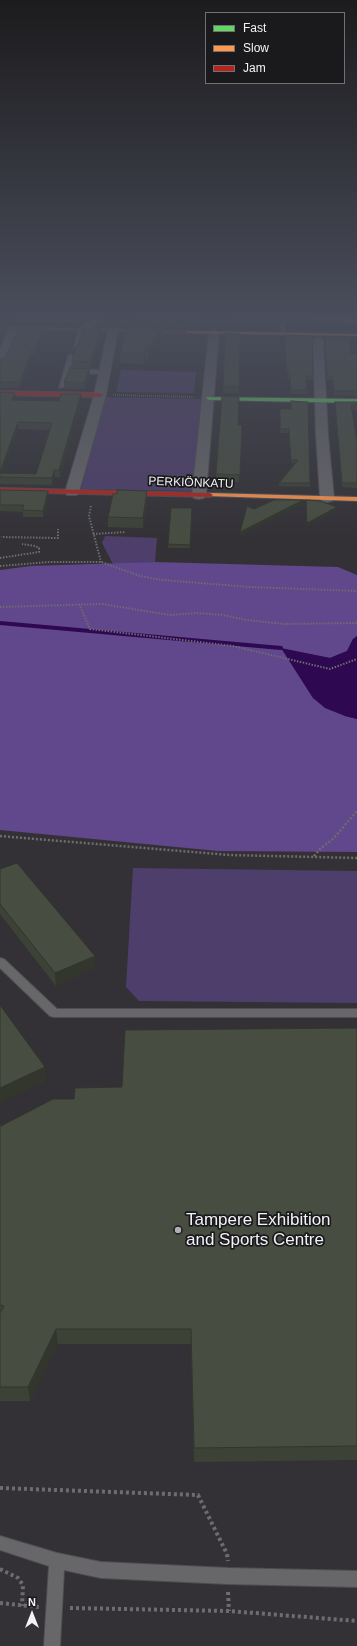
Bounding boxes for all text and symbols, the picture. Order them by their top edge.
legend [205,12,345,84]
text: Fast [243,21,266,35]
text: Slow [243,41,269,55]
text: Jam [243,61,266,75]
street label: PERKIÖNKATU [148,474,234,492]
place label: Tampere Exhibition and Sports Centre [186,1210,331,1250]
marker: Tampere Exhibition and Sports Centre [173,1225,183,1235]
north arrow [12,1594,52,1634]
text: N [28,1596,36,1608]

